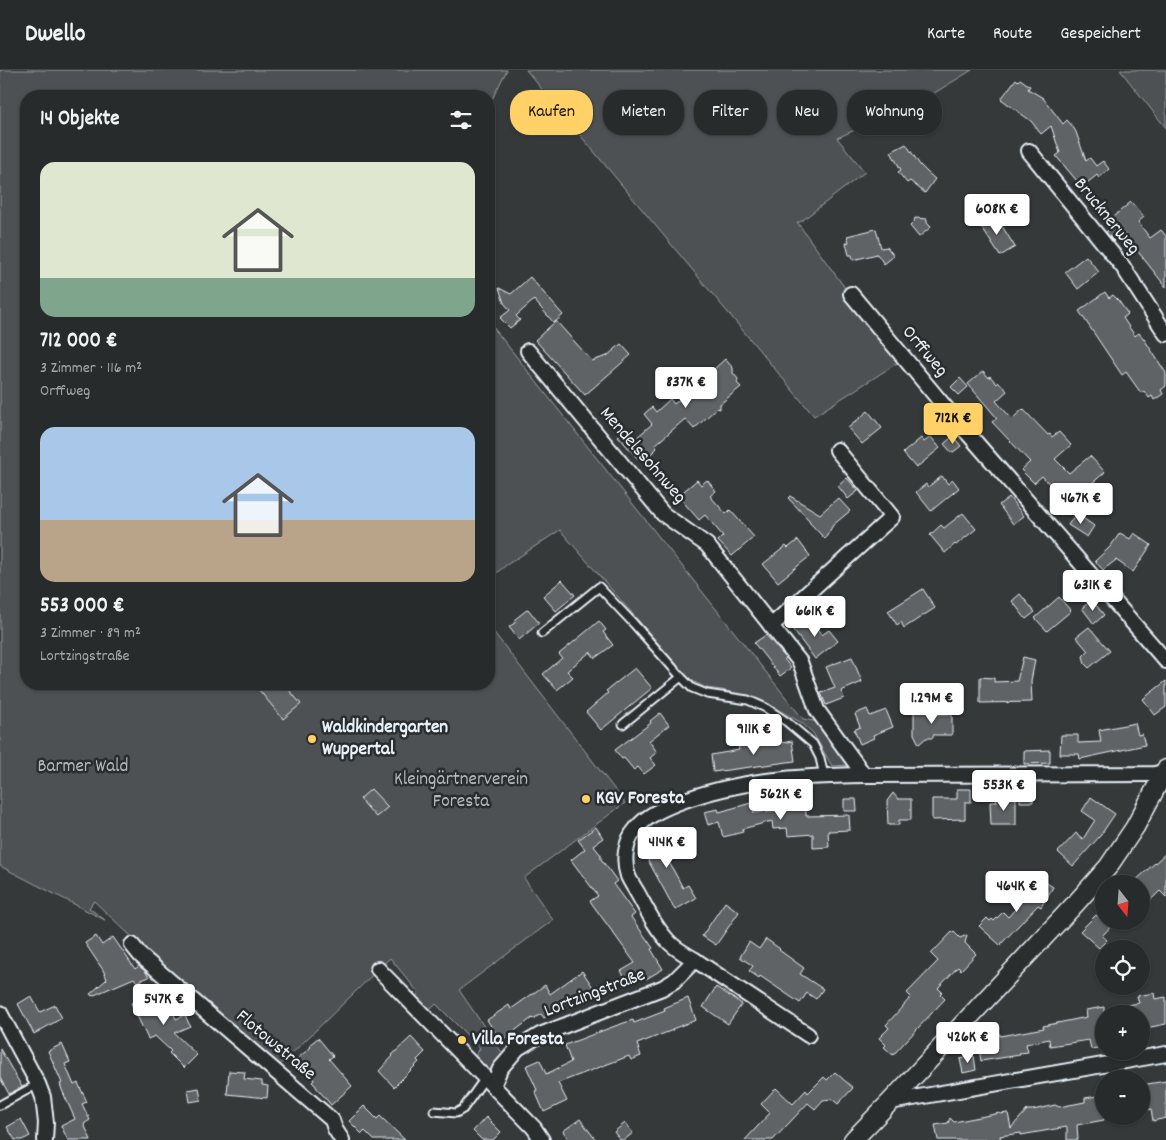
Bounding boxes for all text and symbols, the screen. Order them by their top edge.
text: Dwello [25,18,86,52]
text: Karte [927,22,965,47]
text: Route [993,22,1032,47]
text: Gespeichert [1060,22,1141,47]
chip: Kaufen [510,90,593,135]
chip: Mieten [603,90,684,135]
chip: Filter [694,90,767,135]
chip: Neu [777,90,837,135]
chip: Wohnung [847,90,942,135]
text: 14 Objekte [40,105,120,135]
icon: filters [447,106,475,134]
street label: Brucknerweg [1066,172,1146,262]
pin: 608K € [956,194,1038,236]
icon: home [213,195,303,285]
text: 608K € [976,198,1018,221]
street label: Orffweg [894,320,954,384]
text: 712 000 € [40,327,118,357]
text: 3 Zimmer · 116 m² [40,357,142,380]
pin: 837K € [645,366,727,409]
text: 837K € [666,371,706,394]
text: Orffweg [40,380,90,403]
street label: Mendelssohnweg [592,402,692,510]
pin: 712K € [912,402,994,445]
text: 712K € [935,407,971,430]
icon: home [213,460,303,550]
pin: 467K € [1040,482,1122,525]
text: 467K € [1061,487,1101,510]
pin: 631K € [1052,570,1134,612]
text: 631K € [1074,574,1112,597]
text: 553 000 € [40,592,124,622]
pin: 661K € [774,596,856,638]
text: 661K € [795,600,835,623]
text: 3 Zimmer · 89 m² [40,622,141,645]
text: Lortzingstraße [40,645,130,668]
pin: 1.29M € [886,682,978,725]
text: 1.29M € [911,687,953,710]
pin: 911K € [713,714,795,756]
place label: Waldkindergarten Wuppertal [322,715,448,764]
text: 911K € [737,718,771,741]
marker: Waldkindergarten Wuppertal [306,733,318,745]
park label: Barmer Wald [37,754,129,781]
park label: Kleingärtnerverein Foresta [394,767,528,816]
pin: 553K € [963,770,1045,812]
text: 553K € [983,774,1025,797]
pin: 562K € [740,778,822,821]
text: 562K € [760,783,802,806]
place label: KGV Foresta [596,786,685,813]
marker: KGV Foresta [580,793,592,805]
pin: 414K € [626,826,708,869]
text: 414K € [649,831,685,854]
pin: 464K € [976,870,1058,913]
text: 464K € [996,875,1038,898]
north arrow [1095,875,1150,930]
map controls [1095,875,1150,1125]
button: locate [1095,940,1150,995]
street label: Lortzingstraße [540,962,650,1026]
pin: 547K € [123,984,205,1026]
text: 547K € [144,988,184,1011]
street label: Flotowstraße [229,1004,321,1088]
button: + [1095,1005,1150,1060]
pin: 426K € [927,1022,1009,1064]
text: 426K € [947,1026,989,1049]
place label: Villa Foresta [472,1027,564,1054]
marker: Villa Foresta [456,1034,468,1046]
button: − [1095,1070,1150,1125]

